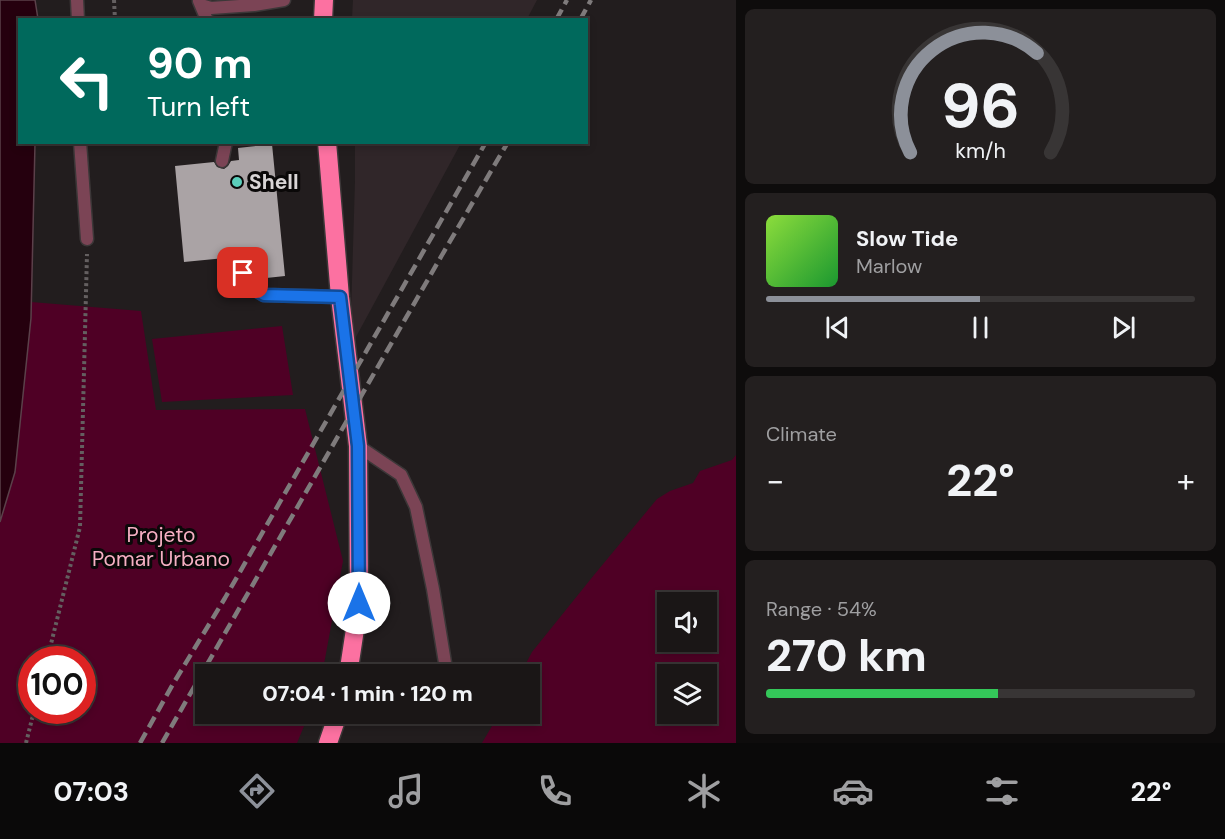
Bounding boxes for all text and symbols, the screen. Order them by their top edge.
text: 90 m [147,36,253,91]
icon: left [48,42,126,120]
text: 96 [941,65,1020,146]
text: Turn left [147,89,250,124]
text: km/h [955,138,1006,166]
place label: Shell [249,168,299,196]
marker: Shell [230,175,244,189]
text: Slow Tide [856,224,958,253]
pin [217,247,268,298]
text: Marlow [856,253,922,279]
icon: arrive [226,256,259,289]
icon: previous [821,311,854,344]
icon: pause [964,311,997,344]
icon: next [1107,311,1140,344]
text: Climate [766,421,837,447]
text: 22° [946,451,1015,510]
text: − [766,459,784,502]
text: + [1177,459,1195,502]
park label: Projeto Pomar Urbano [92,521,230,573]
position arrow [327,571,391,635]
map controls [657,592,717,724]
button: sound [657,592,717,652]
text: Range · 54% [766,596,877,622]
text: 270 km [766,626,927,685]
speed limit sign: 100 [18,646,96,724]
button: layers [657,664,717,724]
text: 07:04 · 1 min · 120 m [262,679,473,708]
icon: directions [236,770,278,812]
icon: music [385,770,427,812]
icon: phone [534,770,576,812]
icon: climate [683,770,725,812]
icon: car [832,770,874,812]
icon: filters [981,770,1023,812]
text: 07:03 [54,774,129,809]
text: 22° [1130,774,1171,809]

